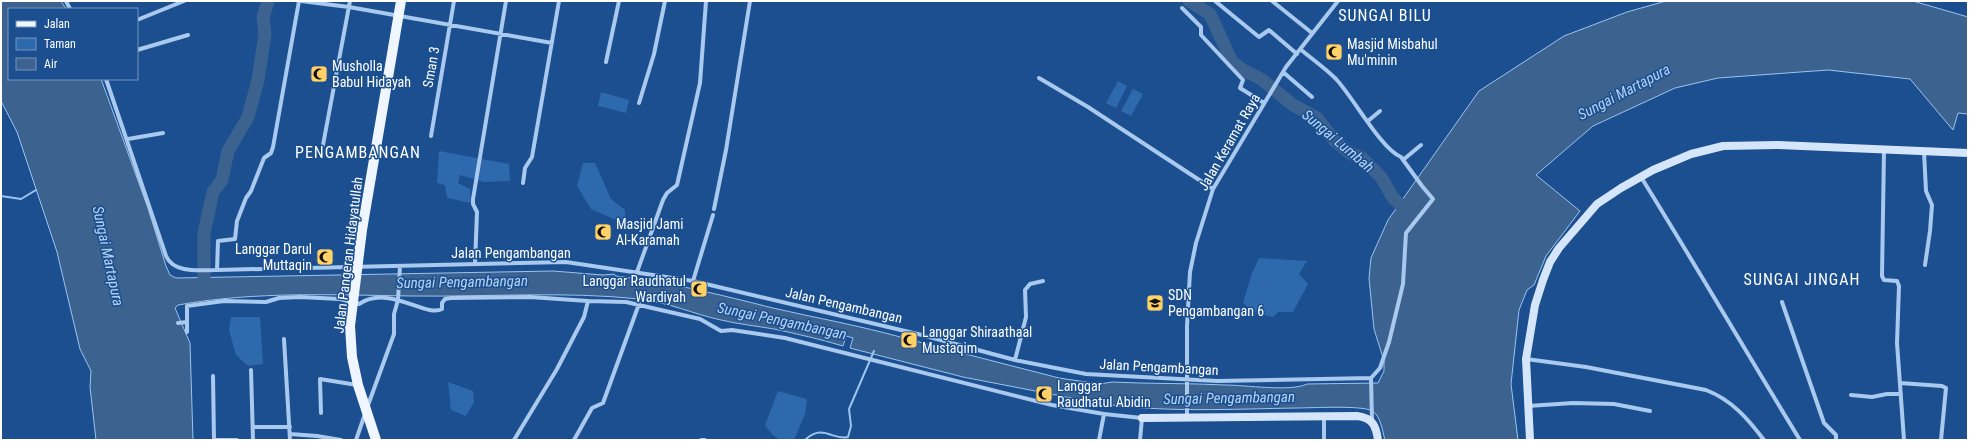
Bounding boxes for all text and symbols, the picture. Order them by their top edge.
district label: SUNGAI BILU [1338,6,1432,25]
legend [8,8,138,80]
text: Jalan [44,17,70,31]
place label: Masjid Misbahul Mu'minin [1347,36,1438,68]
text: Taman [44,37,76,51]
mosque icon: Masjid Misbahul Mu'minin [1324,42,1344,62]
street label: Sman 3 [420,45,442,89]
text: Air [44,57,58,71]
place label: Musholla Babul Hidayah [332,58,411,90]
water label: Sungai Martapura [1575,60,1673,124]
mosque icon: Musholla Babul Hidayah [309,64,329,84]
street label: Jalan Keramat Raya [1195,91,1263,193]
water label: Sungai Lumbah [1298,106,1378,176]
district label: PENGAMBANGAN [295,143,421,162]
street label: Jalan Pangeran Hidayatullah [330,176,366,334]
water label: Sungai Martapura [89,204,127,308]
place label: Masjid Jami Al-Karamah [616,216,683,248]
mosque icon: Masjid Jami Al-Karamah [593,222,613,242]
place label: Langgar Darul Muttaqin [235,241,312,273]
street label: Jalan Pengambangan [451,245,571,261]
mosque icon: Langgar Darul Muttaqin [315,247,335,267]
district label: SUNGAI JINGAH [1744,270,1860,289]
water label: Sungai Pengambangan [396,272,528,292]
place label: Langgar Raudhatul Wardiyah [582,273,686,305]
mosque icon: Langgar Raudhatul Wardiyah [689,279,709,299]
street label: Jalan Pengambangan [784,284,904,326]
place label: SDN Pengambangan 6 [1168,287,1264,319]
school or university icon: SDN Pengambangan 6 [1145,293,1165,313]
water label: Sungai Pengambangan [716,298,848,344]
place label: Langgar Shiraathaal Mustaqim [922,324,1032,356]
mosque icon: Langgar Shiraathaal Mustaqim [899,330,919,350]
street label: Jalan Pengambangan [1099,356,1219,378]
place label: Langgar Raudhatul Abidin [1057,378,1151,410]
mosque icon: Langgar Raudhatul Abidin [1034,384,1054,404]
water label: Sungai Pengambangan [1163,388,1295,408]

